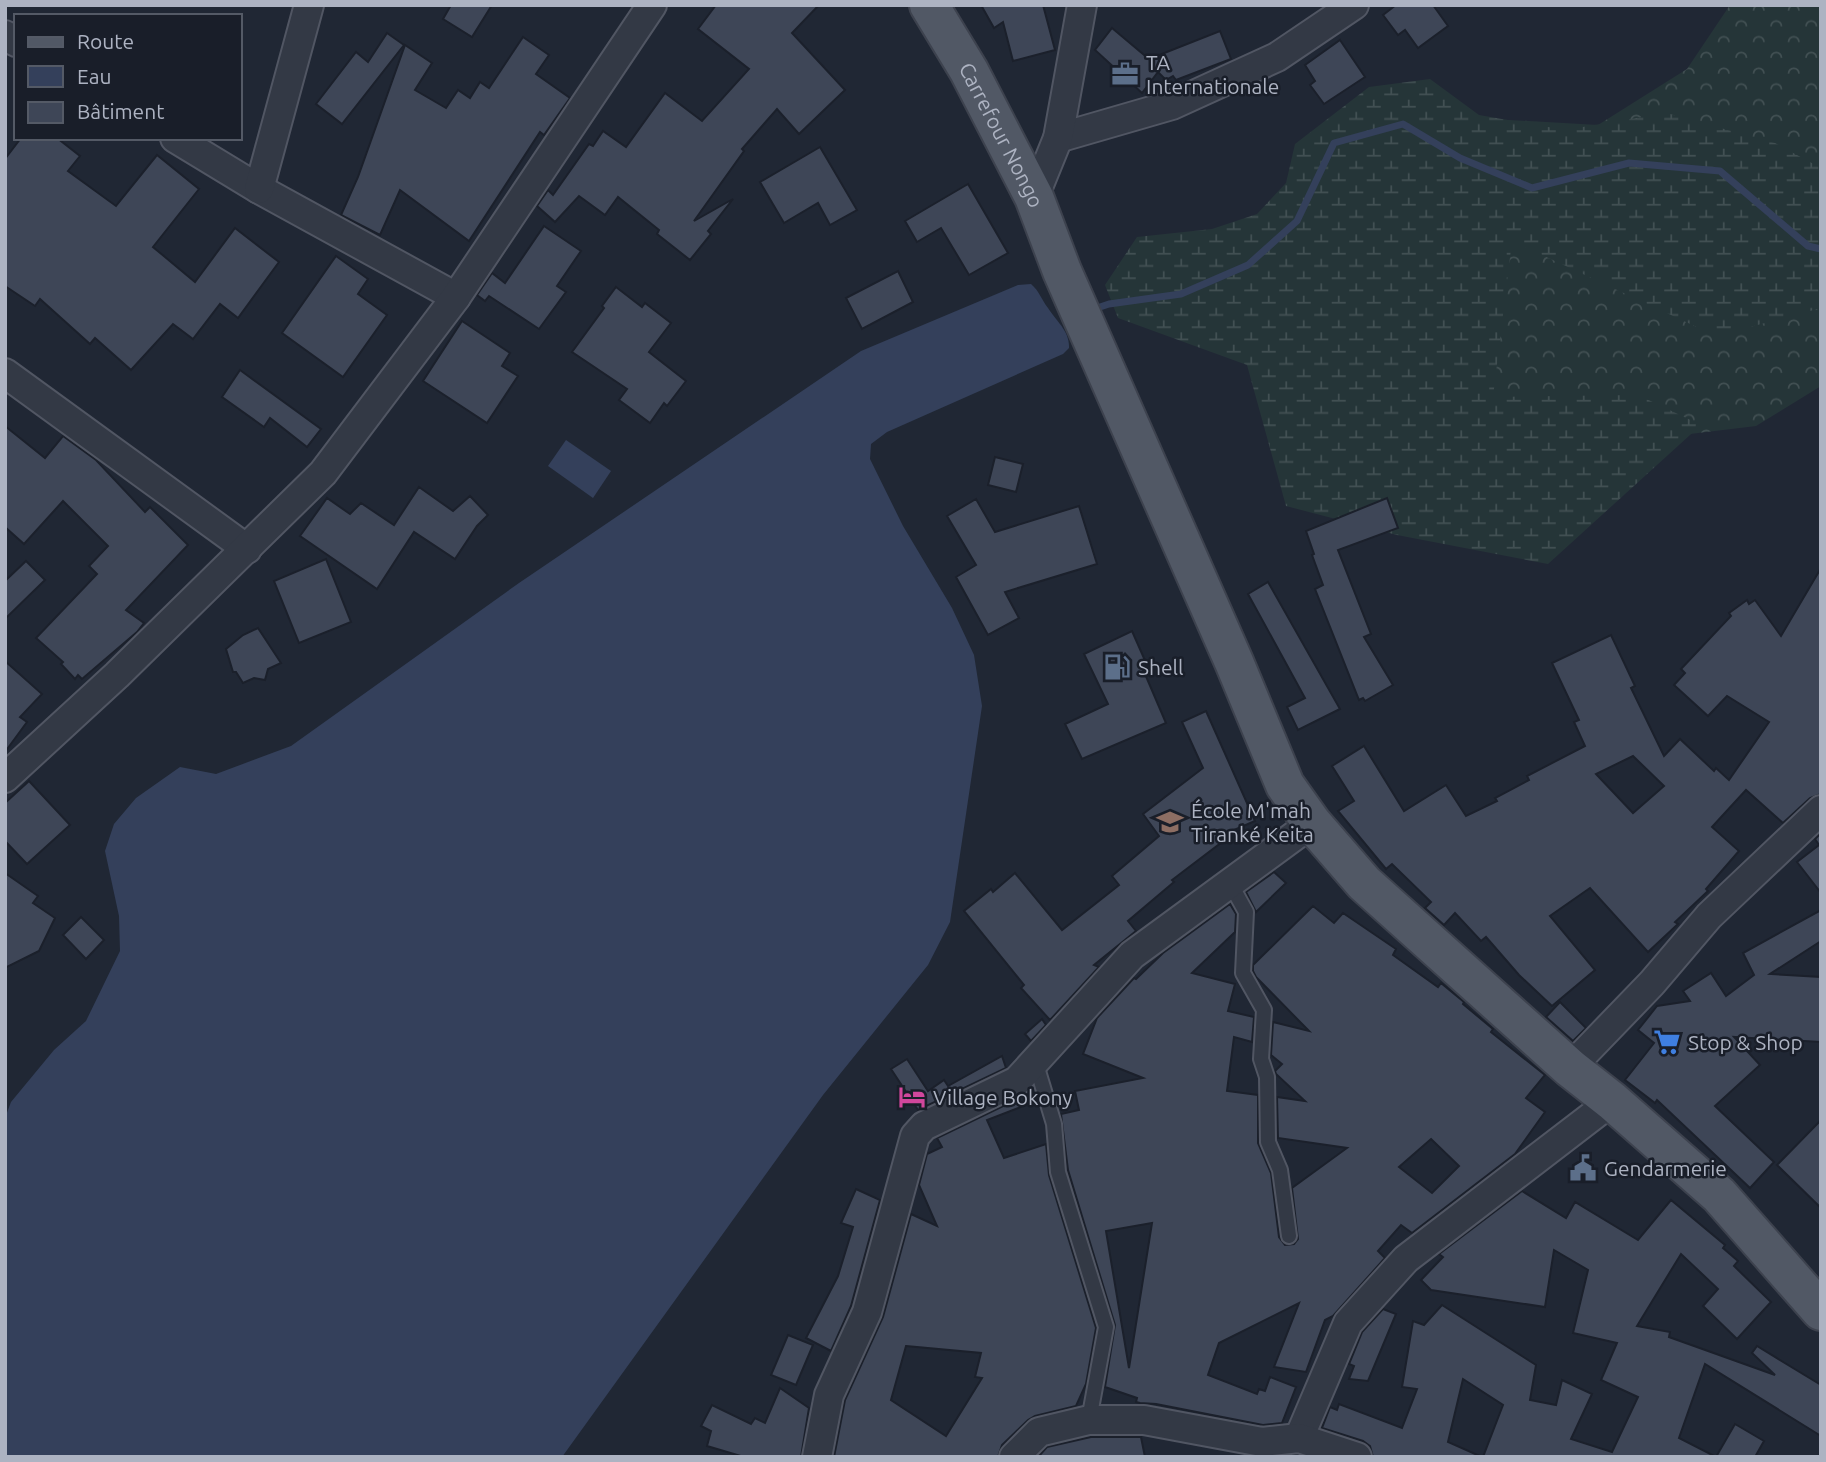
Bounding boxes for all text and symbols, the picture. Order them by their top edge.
legend [14,14,242,140]
text: Route [77,29,134,53]
place label: TA Internationale [1146,50,1279,98]
street label: Carrefour Nongo [955,58,1049,211]
office icon: TA Internationale [1110,59,1140,89]
text: Eau [77,64,112,88]
text: Bâtiment [77,99,164,123]
fuel station icon: Shell [1102,652,1132,682]
place label: Shell [1138,655,1184,679]
place label: École M'mah Tiranké Keita [1191,798,1314,846]
school or university icon: École M'mah Tiranké Keita [1155,807,1185,837]
supermarket icon: Stop & Shop [1652,1027,1682,1057]
place label: Stop & Shop [1688,1030,1803,1054]
hotel icon: Village Bokony [897,1082,927,1112]
place label: Village Bokony [933,1085,1072,1109]
public building icon: Gendarmerie [1568,1153,1598,1183]
place label: Gendarmerie [1604,1156,1727,1180]

